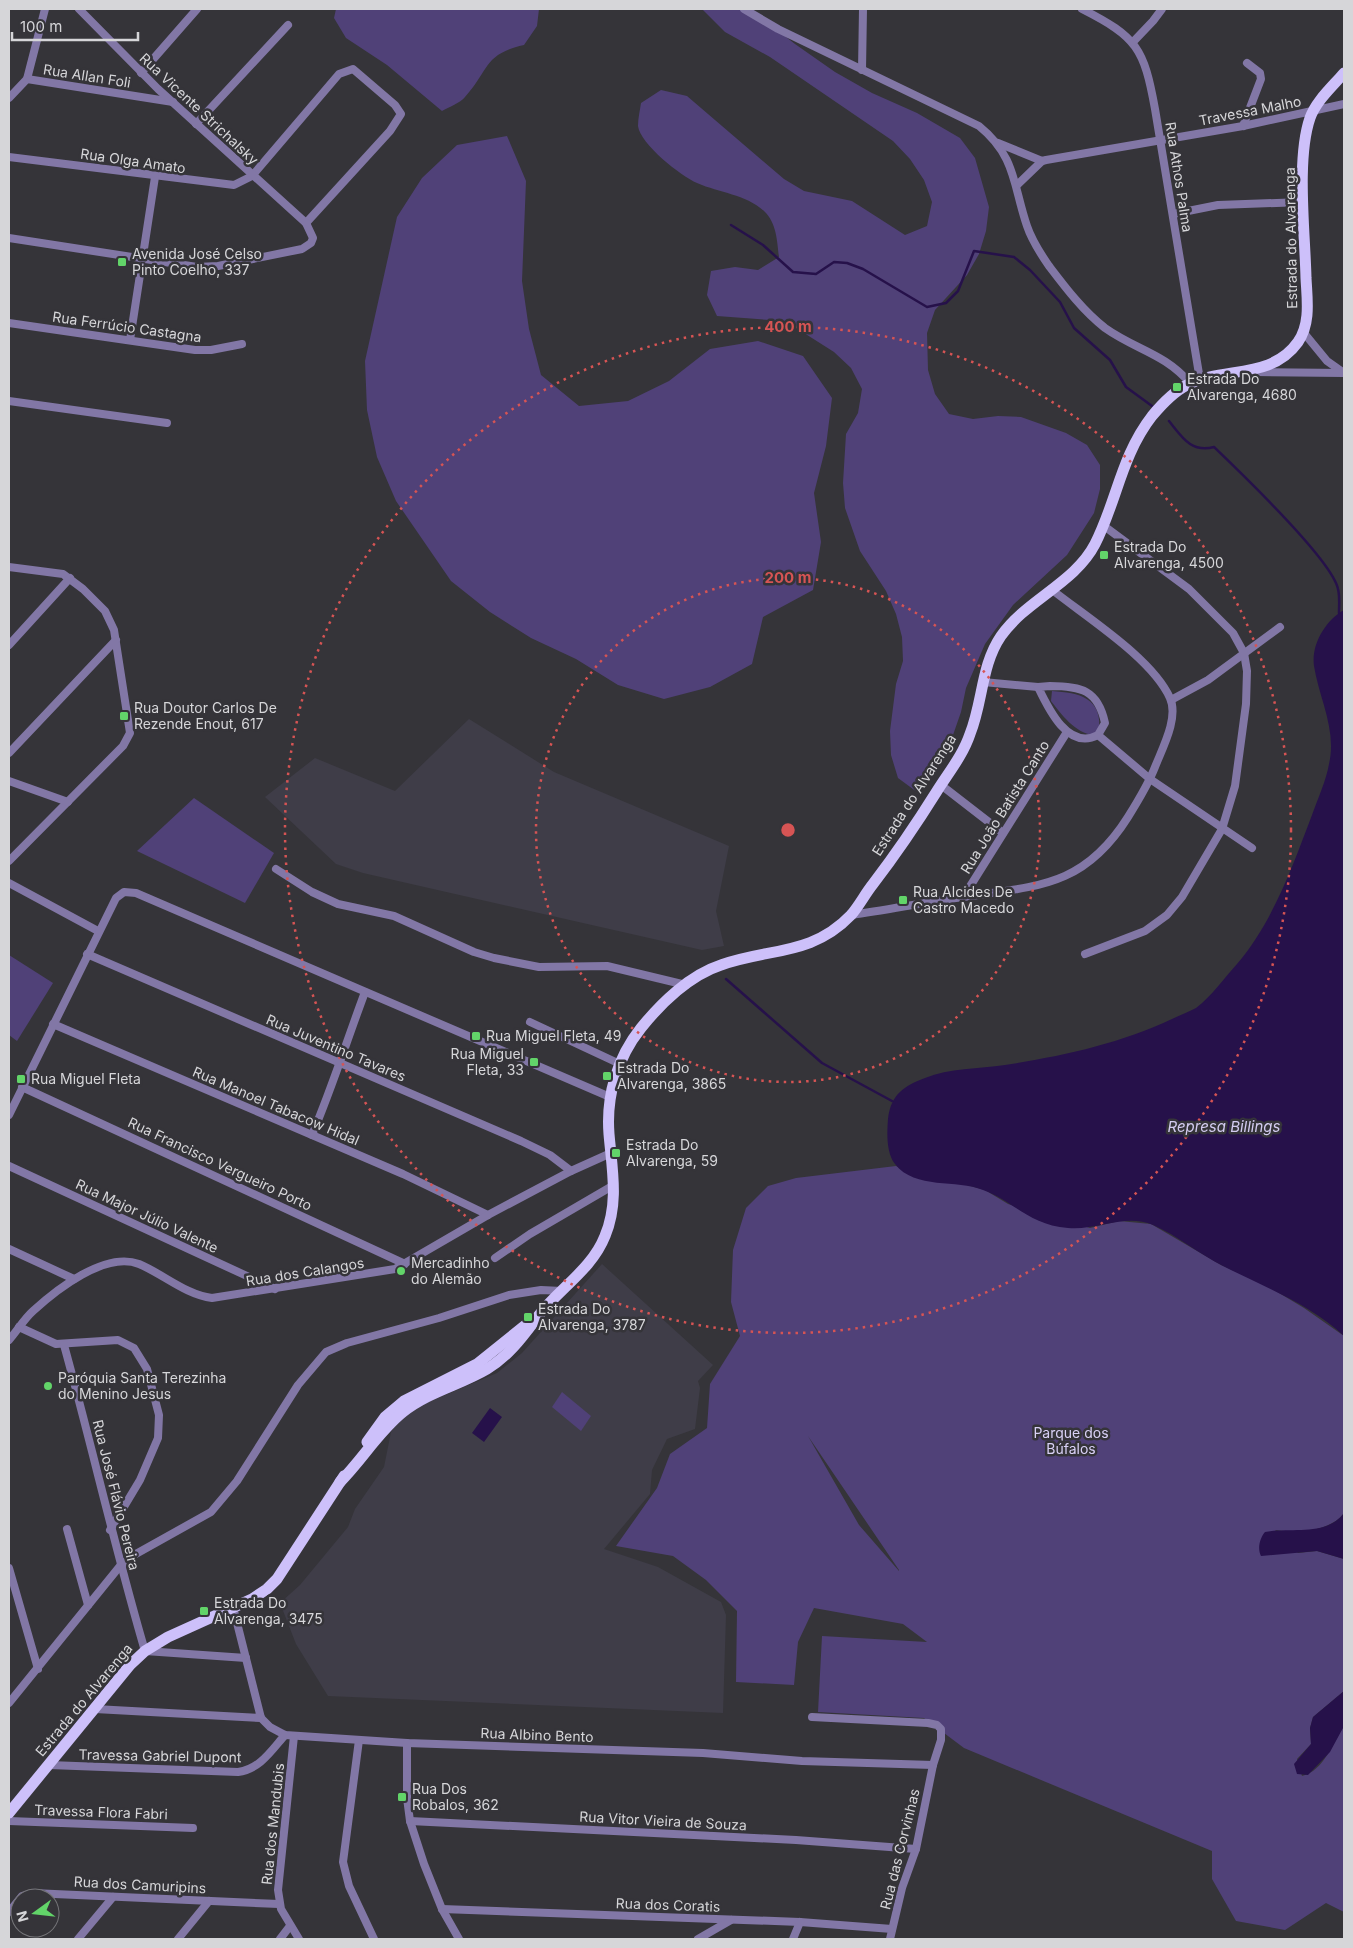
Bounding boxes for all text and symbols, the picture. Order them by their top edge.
scale bar [12,10,139,42]
text: 100 m [20,17,62,36]
street label: Rua Vicente Strichalsky [136,49,262,168]
street label: Rua Allan Foli [42,60,132,91]
street label: Travessa Malho [1197,92,1303,129]
street label: Rua Athos Palma [1162,121,1197,233]
street label: Rua Olga Amato [79,145,187,176]
street label: Estrada do Alvarenga [1281,167,1300,309]
place label: Avenida José Celso Pinto Coelho, 337 [132,245,262,278]
marker: Avenida José Celso Pinto Coelho, 337 [116,256,128,268]
street label: Rua Ferrúcio Castagna [51,308,203,345]
text: 400 m [764,317,812,336]
place label: Estrada Do Alvarenga, 4680 [1187,370,1297,403]
marker: Estrada Do Alvarenga, 4680 [1171,381,1183,393]
place label: Estrada Do Alvarenga, 4500 [1114,538,1224,571]
marker: Estrada Do Alvarenga, 4500 [1098,549,1110,561]
text: 200 m [765,568,811,587]
place label: Rua Doutor Carlos De Rezende Enout, 617 [134,699,277,732]
marker: Rua Doutor Carlos De Rezende Enout, 617 [118,710,130,722]
street label: Estrada do Alvarenga [868,731,959,859]
street label: Rua João Batista Canto [957,737,1053,876]
centre of rings [779,821,797,839]
place label: Rua Alcides De Castro Macedo [913,883,1014,916]
marker: Rua Alcides De Castro Macedo [897,894,909,906]
street label: Rua Juventino Tavares [264,1010,409,1085]
place label: Rua Miguel Fleta, 49 [486,1027,622,1044]
marker: Rua Miguel Fleta, 49 [470,1030,482,1042]
place label: Rua Miguel Fleta, 33 [450,1045,524,1078]
marker: Rua Miguel Fleta, 33 [528,1056,540,1068]
place label: Estrada Do Alvarenga, 3865 [617,1059,726,1092]
street label: Rua Manoel Tabacow Hidal [190,1063,362,1148]
place label: Rua Miguel Fleta [31,1070,141,1087]
marker: Estrada Do Alvarenga, 3865 [601,1070,613,1082]
marker: Rua Miguel Fleta [15,1073,27,1085]
street label: Rua Francisco Vergueiro Porto [126,1113,315,1214]
water label: Represa Billings [1168,1117,1281,1136]
place label: Estrada Do Alvarenga, 59 [626,1136,718,1169]
marker: Estrada Do Alvarenga, 59 [610,1147,622,1159]
street label: Rua Major Júlio Valente [73,1175,221,1256]
street label: Rua dos Calangos [245,1254,365,1289]
place label: Mercadinho do Alemão [411,1254,490,1287]
marker: Mercadinho do Alemão [395,1265,407,1277]
place label: Estrada Do Alvarenga, 3787 [538,1300,646,1333]
marker: Estrada Do Alvarenga, 3787 [522,1311,534,1323]
place label: Paróquia Santa Terezinha do Menino Jesus [58,1369,226,1402]
marker: Paróquia Santa Terezinha do Menino Jesus [42,1380,54,1392]
street label: Rua José Flávio Pereira [90,1418,143,1572]
park label: Parque dos Búfalos [1033,1424,1109,1457]
place label: Estrada Do Alvarenga, 3475 [214,1594,323,1627]
marker: Estrada Do Alvarenga, 3475 [198,1605,210,1617]
street label: Estrada do Alvarenga [32,1640,136,1759]
street label: Rua Albino Bento [480,1724,594,1745]
street label: Travessa Gabriel Dupont [78,1746,242,1765]
street label: Rua dos Mandubis [258,1762,287,1886]
place label: Rua Dos Robalos, 362 [412,1780,499,1813]
street label: Rua das Corvinhas [876,1787,923,1911]
marker: Rua Dos Robalos, 362 [396,1791,408,1803]
street label: Travessa Flora Fabri [34,1801,168,1822]
street label: Rua Vitor Vieira de Souza [579,1808,747,1833]
street label: Rua dos Camuripins [73,1873,207,1896]
north arrow [10,1888,60,1938]
street label: Rua dos Coratis [616,1894,721,1915]
text: N [12,1909,32,1924]

